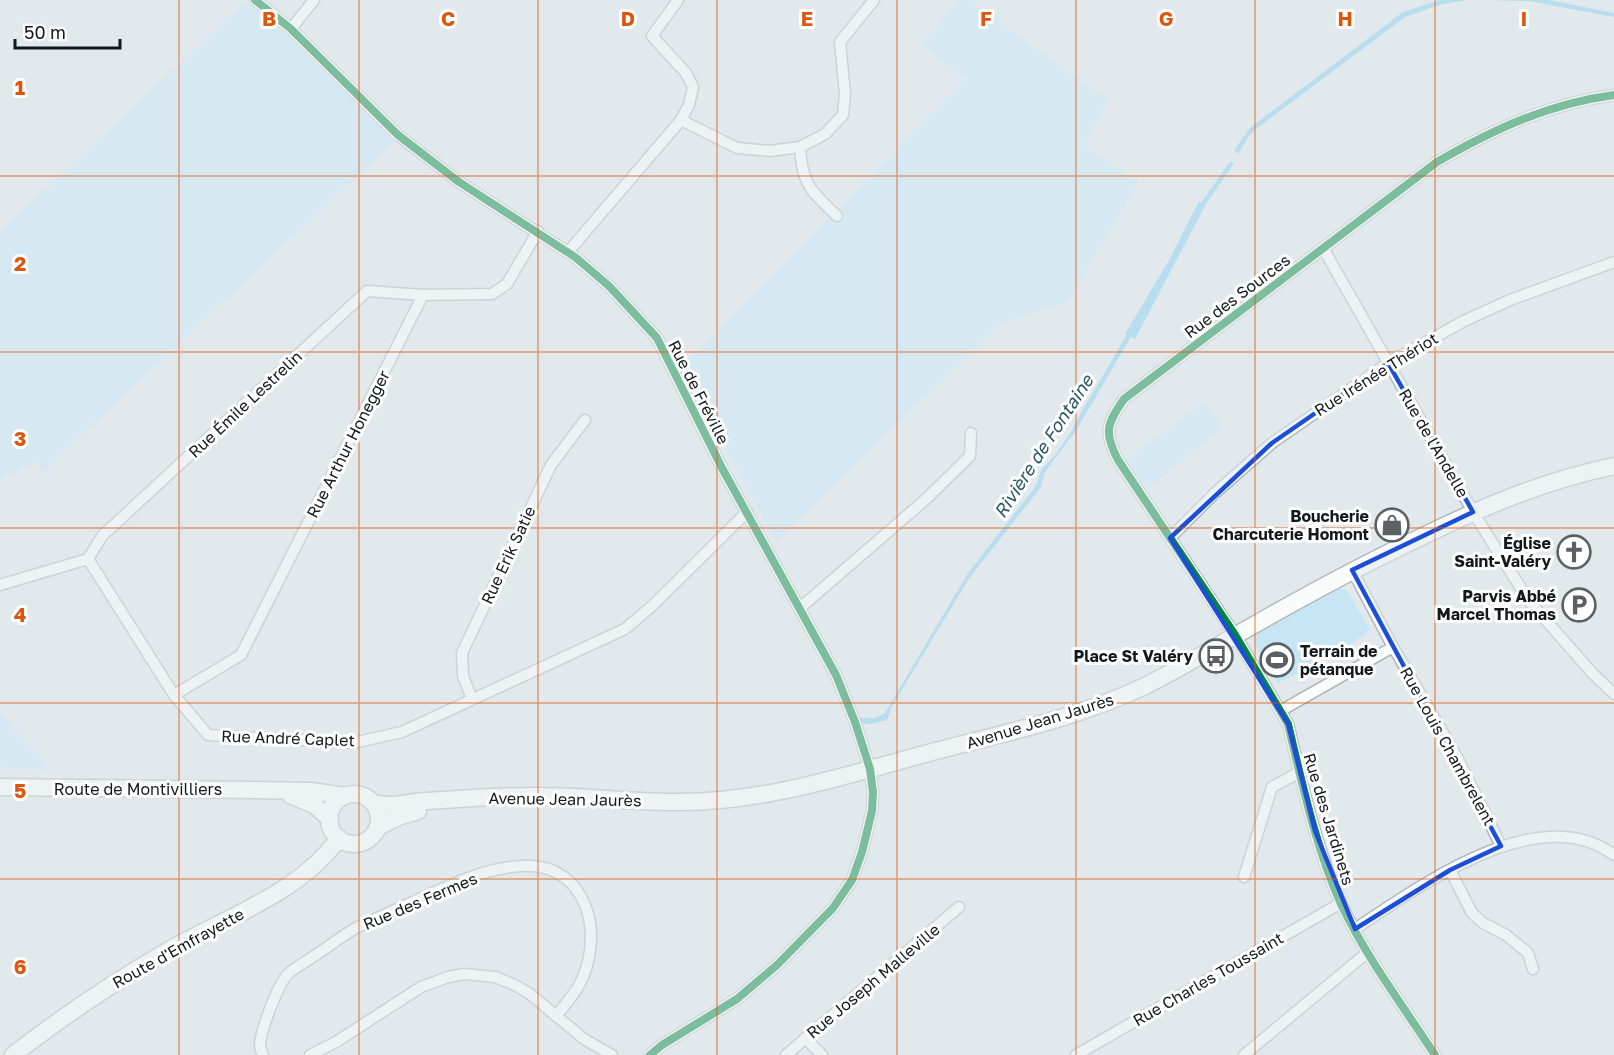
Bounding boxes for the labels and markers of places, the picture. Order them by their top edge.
place label: Boucherie Charcuterie Homont [1213,506,1369,544]
shop icon: Boucherie Charcuterie Homont [1374,507,1410,543]
place label: Église Saint-Valéry [1454,533,1551,571]
church icon: Église Saint-Valéry [1556,534,1592,570]
place label: Parvis Abbé Marcel Thomas [1437,586,1556,624]
parking icon: Parvis Abbé Marcel Thomas [1561,587,1597,623]
bus stop icon: Place St Valéry [1198,638,1234,674]
place label: Terrain de pétanque [1300,641,1377,679]
sports icon: Terrain de pétanque [1259,642,1295,678]
place label: Place St Valéry [1073,646,1193,666]

